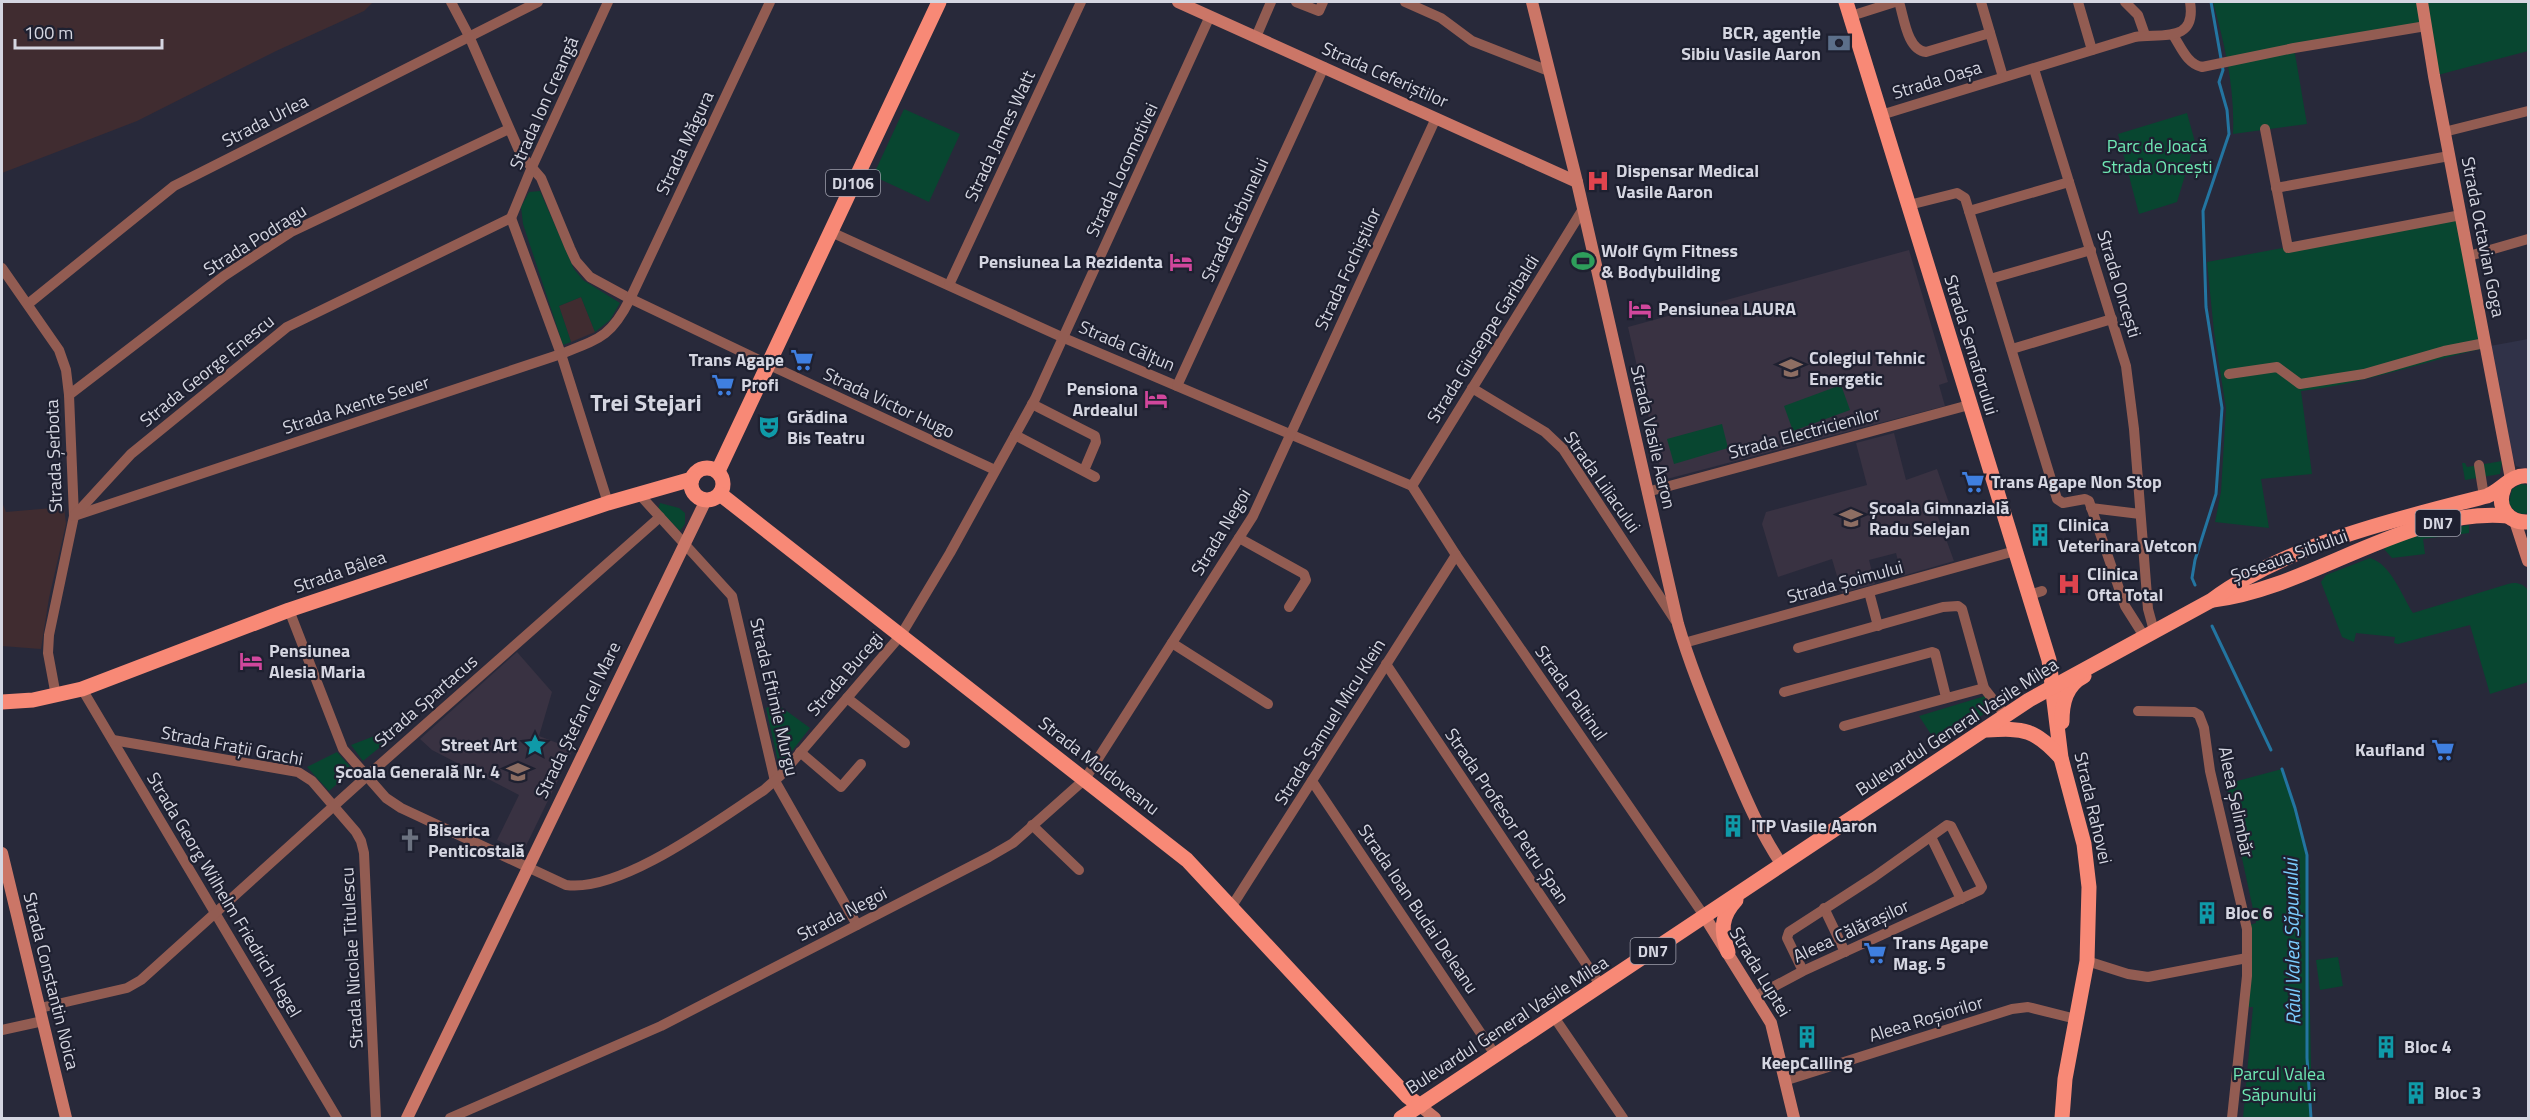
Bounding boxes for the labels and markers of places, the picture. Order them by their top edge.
place label: BCR, agenție Sibiu Vasile Aaron [1681,19,1821,67]
bank icon: BCR, agenție Sibiu Vasile Aaron [1826,30,1852,56]
place label: Dispensar Medical Vasile Aaron [1616,157,1759,205]
hospital icon: Dispensar Medical Vasile Aaron [1585,168,1611,194]
place label: Wolf Gym Fitness & Bodybuilding [1601,237,1738,285]
place label: Pensiunea La Rezidenta [978,248,1163,275]
sports icon: Wolf Gym Fitness & Bodybuilding [1570,248,1596,274]
hotel icon: Pensiunea La Rezidenta [1168,249,1194,275]
place label: Pensiunea LAURA [1658,295,1796,322]
hotel icon: Pensiunea LAURA [1627,296,1653,322]
place label: Colegiul Tehnic Energetic [1809,344,1925,392]
place label: Trans Agape [689,346,784,373]
supermarket icon: Trans Agape [789,347,815,373]
school or university icon: Colegiul Tehnic Energetic [1778,355,1804,381]
place label: Profi [741,371,779,398]
supermarket icon: Profi [710,372,736,398]
place label: Pensiona Ardealul [1066,375,1138,423]
hotel icon: Pensiona Ardealul [1143,386,1169,412]
place label: Grădina Bis Teatru [787,403,865,451]
theatre icon: Grădina Bis Teatru [756,414,782,440]
place label: Trans Agape Non Stop [1991,468,2162,495]
supermarket icon: Trans Agape Non Stop [1960,469,1986,495]
place label: Școala Gimnazială Radu Selejan [1869,494,2010,542]
school or university icon: Școala Gimnazială Radu Selejan [1838,505,1864,531]
place label: Clinica Veterinara Vetcon [2058,511,2197,559]
building icon: Clinica Veterinara Vetcon [2027,522,2053,548]
place label: Clinica Ofta Total [2087,560,2163,608]
hospital icon: Clinica Ofta Total [2056,571,2082,597]
place label: Pensiunea Alesia Maria [269,637,365,685]
hotel icon: Pensiunea Alesia Maria [238,648,264,674]
place label: Street Art [441,731,517,758]
place icon: Street Art [522,732,548,758]
place label: Kaufland [2355,736,2425,763]
supermarket icon: Kaufland [2430,737,2456,763]
place label: Școala Generală Nr. 4 [335,758,500,785]
school or university icon: Școala Generală Nr. 4 [505,759,531,785]
place label: ITP Vasile Aaron [1751,812,1877,839]
building icon: ITP Vasile Aaron [1720,813,1746,839]
place label: Biserica Penticostală [428,816,525,864]
church icon: Biserica Penticostală [397,827,423,853]
place label: Bloc 6 [2225,899,2272,926]
building icon: Bloc 6 [2194,900,2220,926]
place label: Trans Agape Mag. 5 [1893,929,1988,977]
supermarket icon: Trans Agape Mag. 5 [1862,940,1888,966]
building icon: KeepCalling [1794,1024,1820,1050]
place label: Bloc 4 [2404,1033,2451,1060]
building icon: Bloc 4 [2373,1034,2399,1060]
place label: KeepCalling [1761,1049,1853,1076]
place label: Bloc 3 [2434,1079,2481,1106]
building icon: Bloc 3 [2403,1080,2429,1106]

